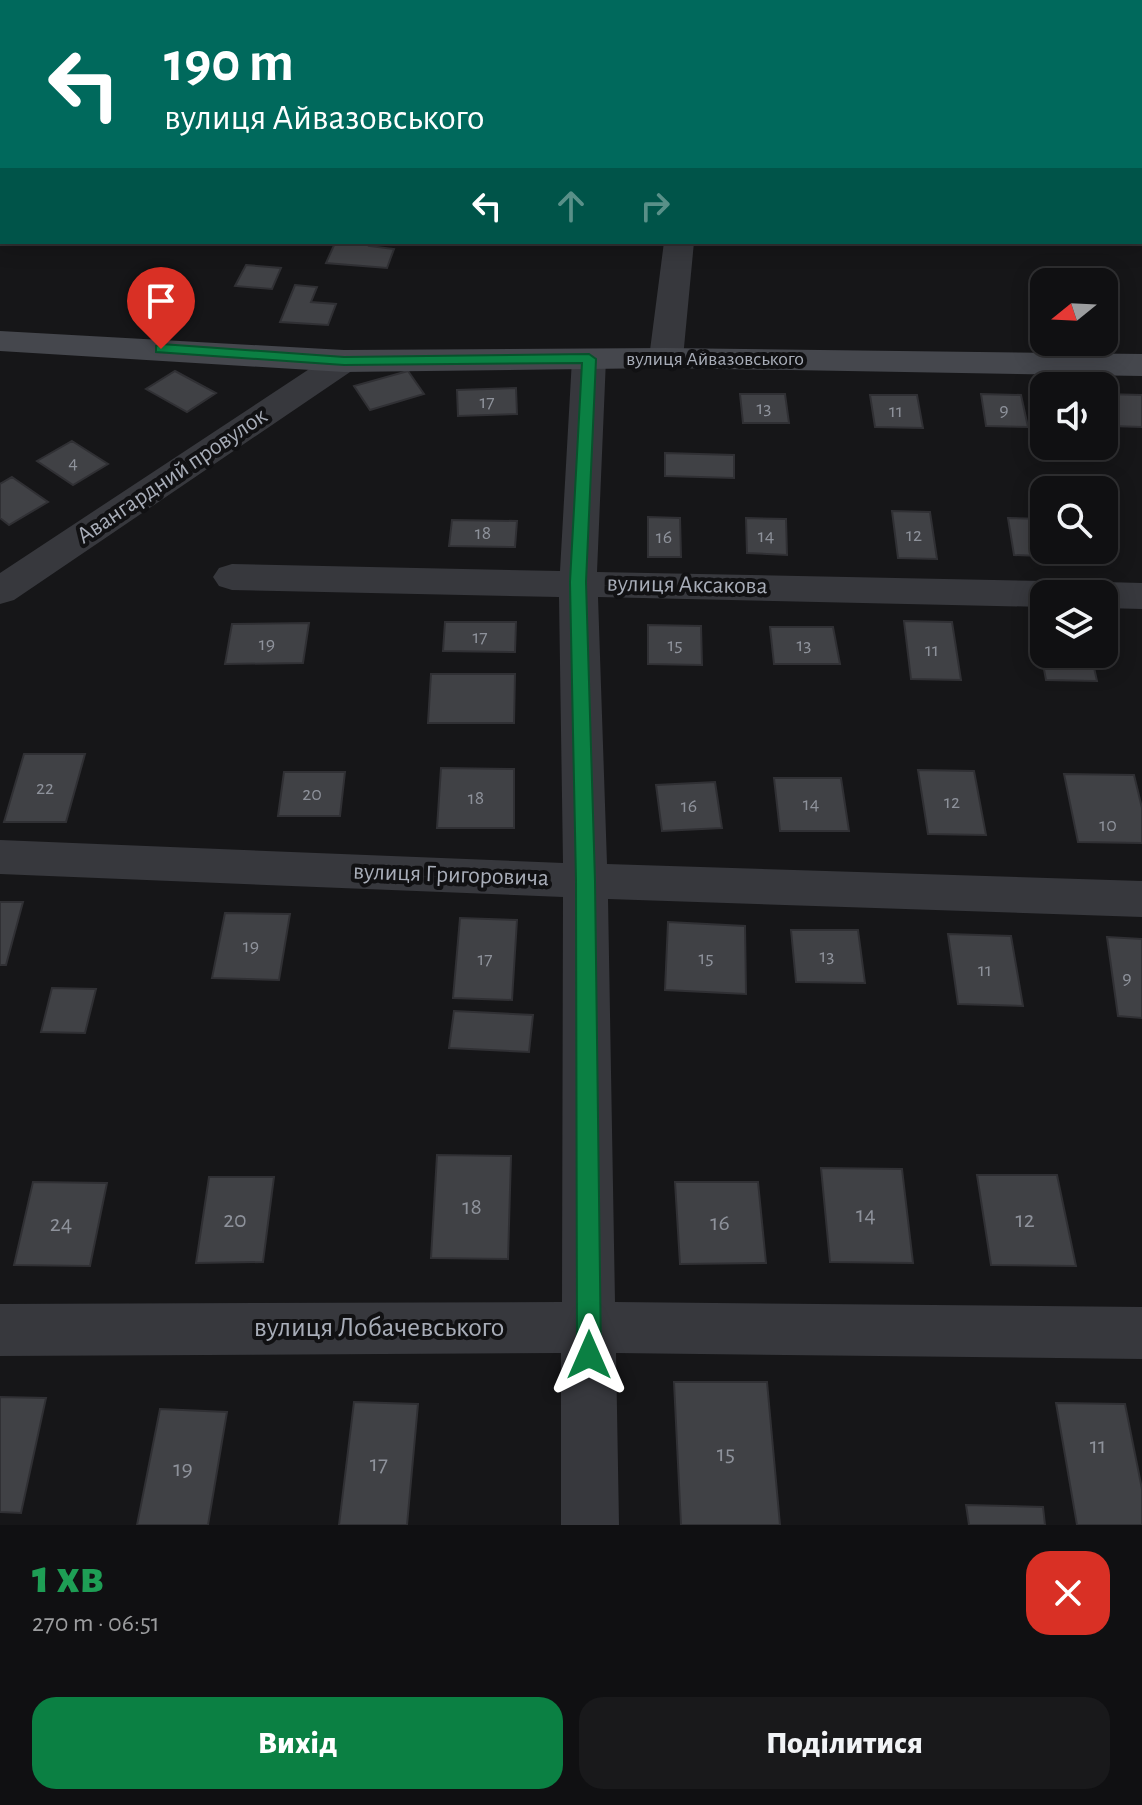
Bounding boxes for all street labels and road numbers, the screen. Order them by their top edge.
street label: вулиця Айвазовського [626,349,804,369]
street label: Авангардний провулок [73,403,271,549]
street label: вулиця Аксакова [606,572,768,598]
street label: вулиця Григоровича [353,860,549,890]
street label: вулиця Лобачевського [254,1314,504,1342]

